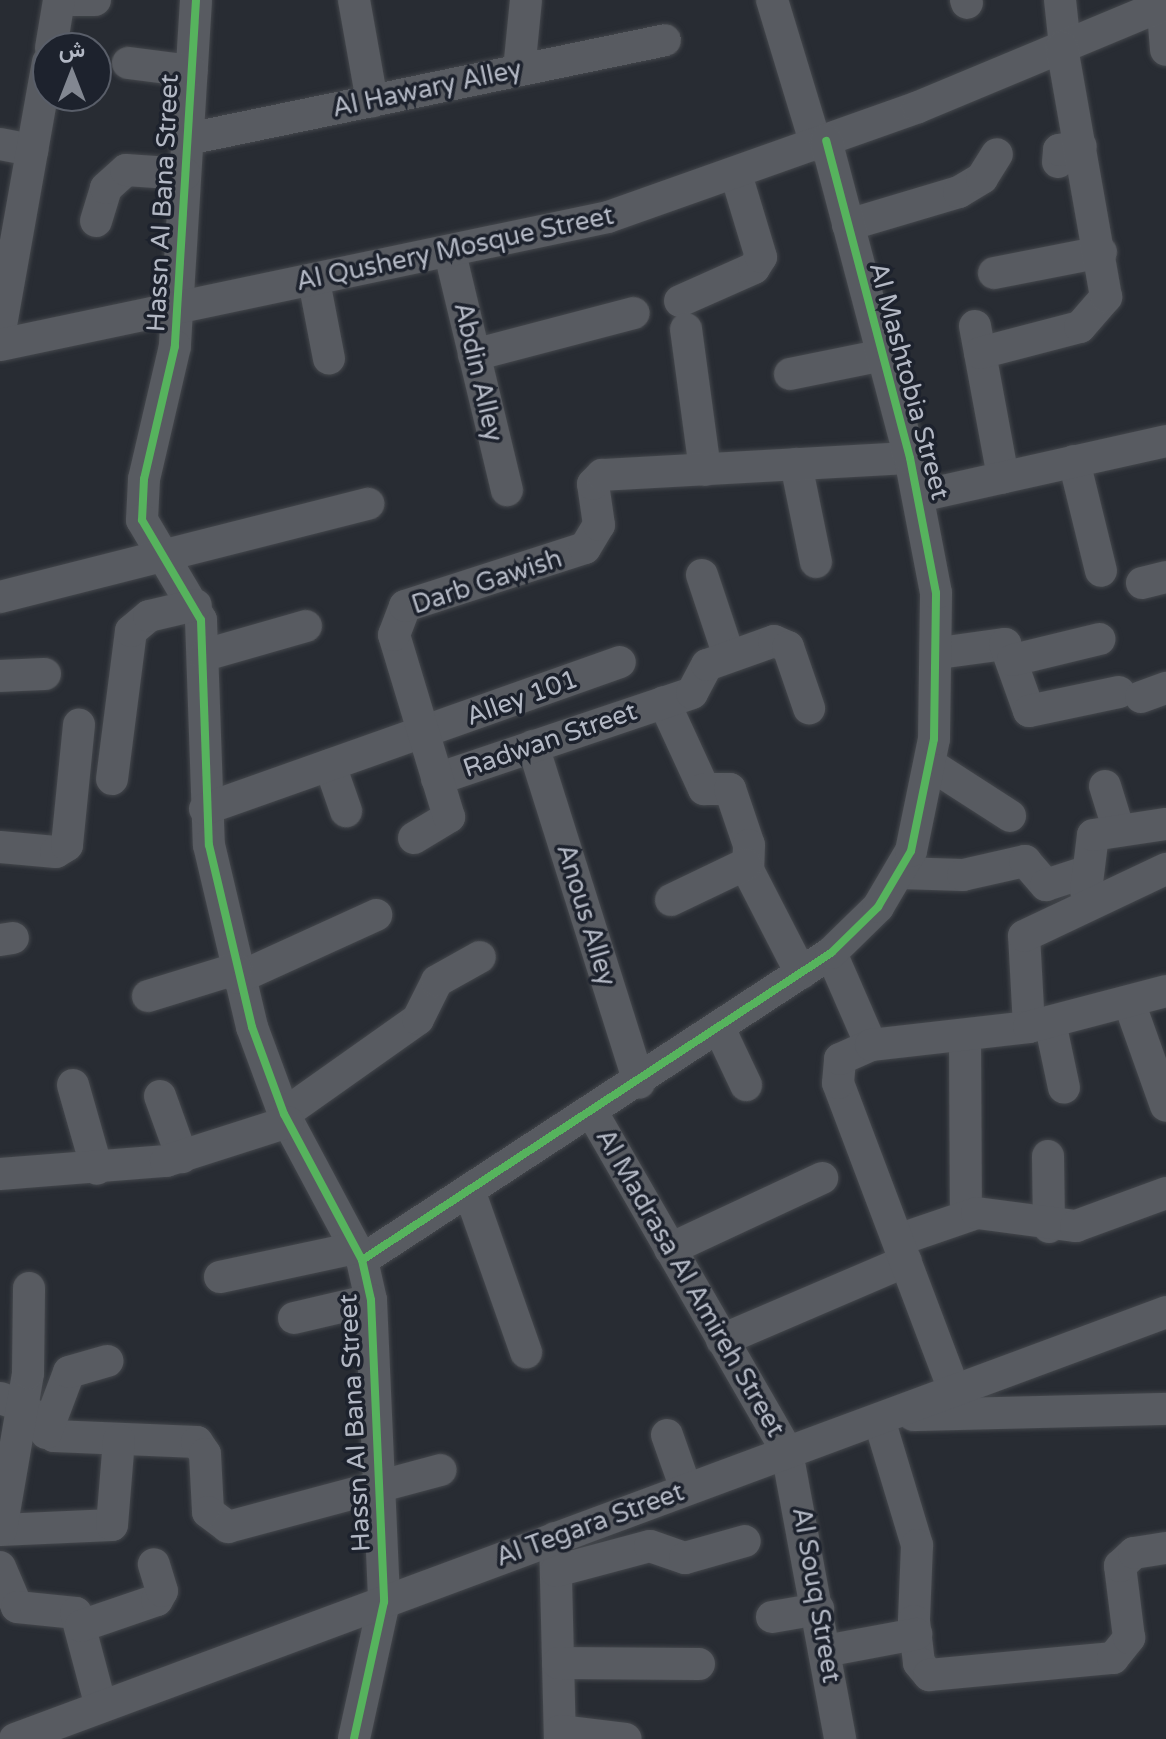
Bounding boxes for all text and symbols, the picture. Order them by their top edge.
north arrow [32,32,112,112]
text: ش [59,37,85,63]
street label: Al Hawary Alley [329,54,525,124]
street label: Hassn Al Bana Street [141,73,185,333]
street label: Al Qushery Mosque Street [293,200,617,298]
street label: Al Mashtobia Street [862,259,956,503]
street label: Abdin Alley [447,299,509,445]
street label: Darb Gawish [408,543,566,621]
street label: Alley 101 [462,663,582,733]
street label: Radwan Street [459,696,641,784]
street label: Anous Alley [550,840,622,990]
street label: Al Madrasa Al Amireh Street [589,1124,791,1442]
street label: Hassn Al Bana Street [333,1293,377,1553]
street label: Al Tegara Street [492,1476,688,1574]
street label: Al Souq Street [785,1505,847,1685]

